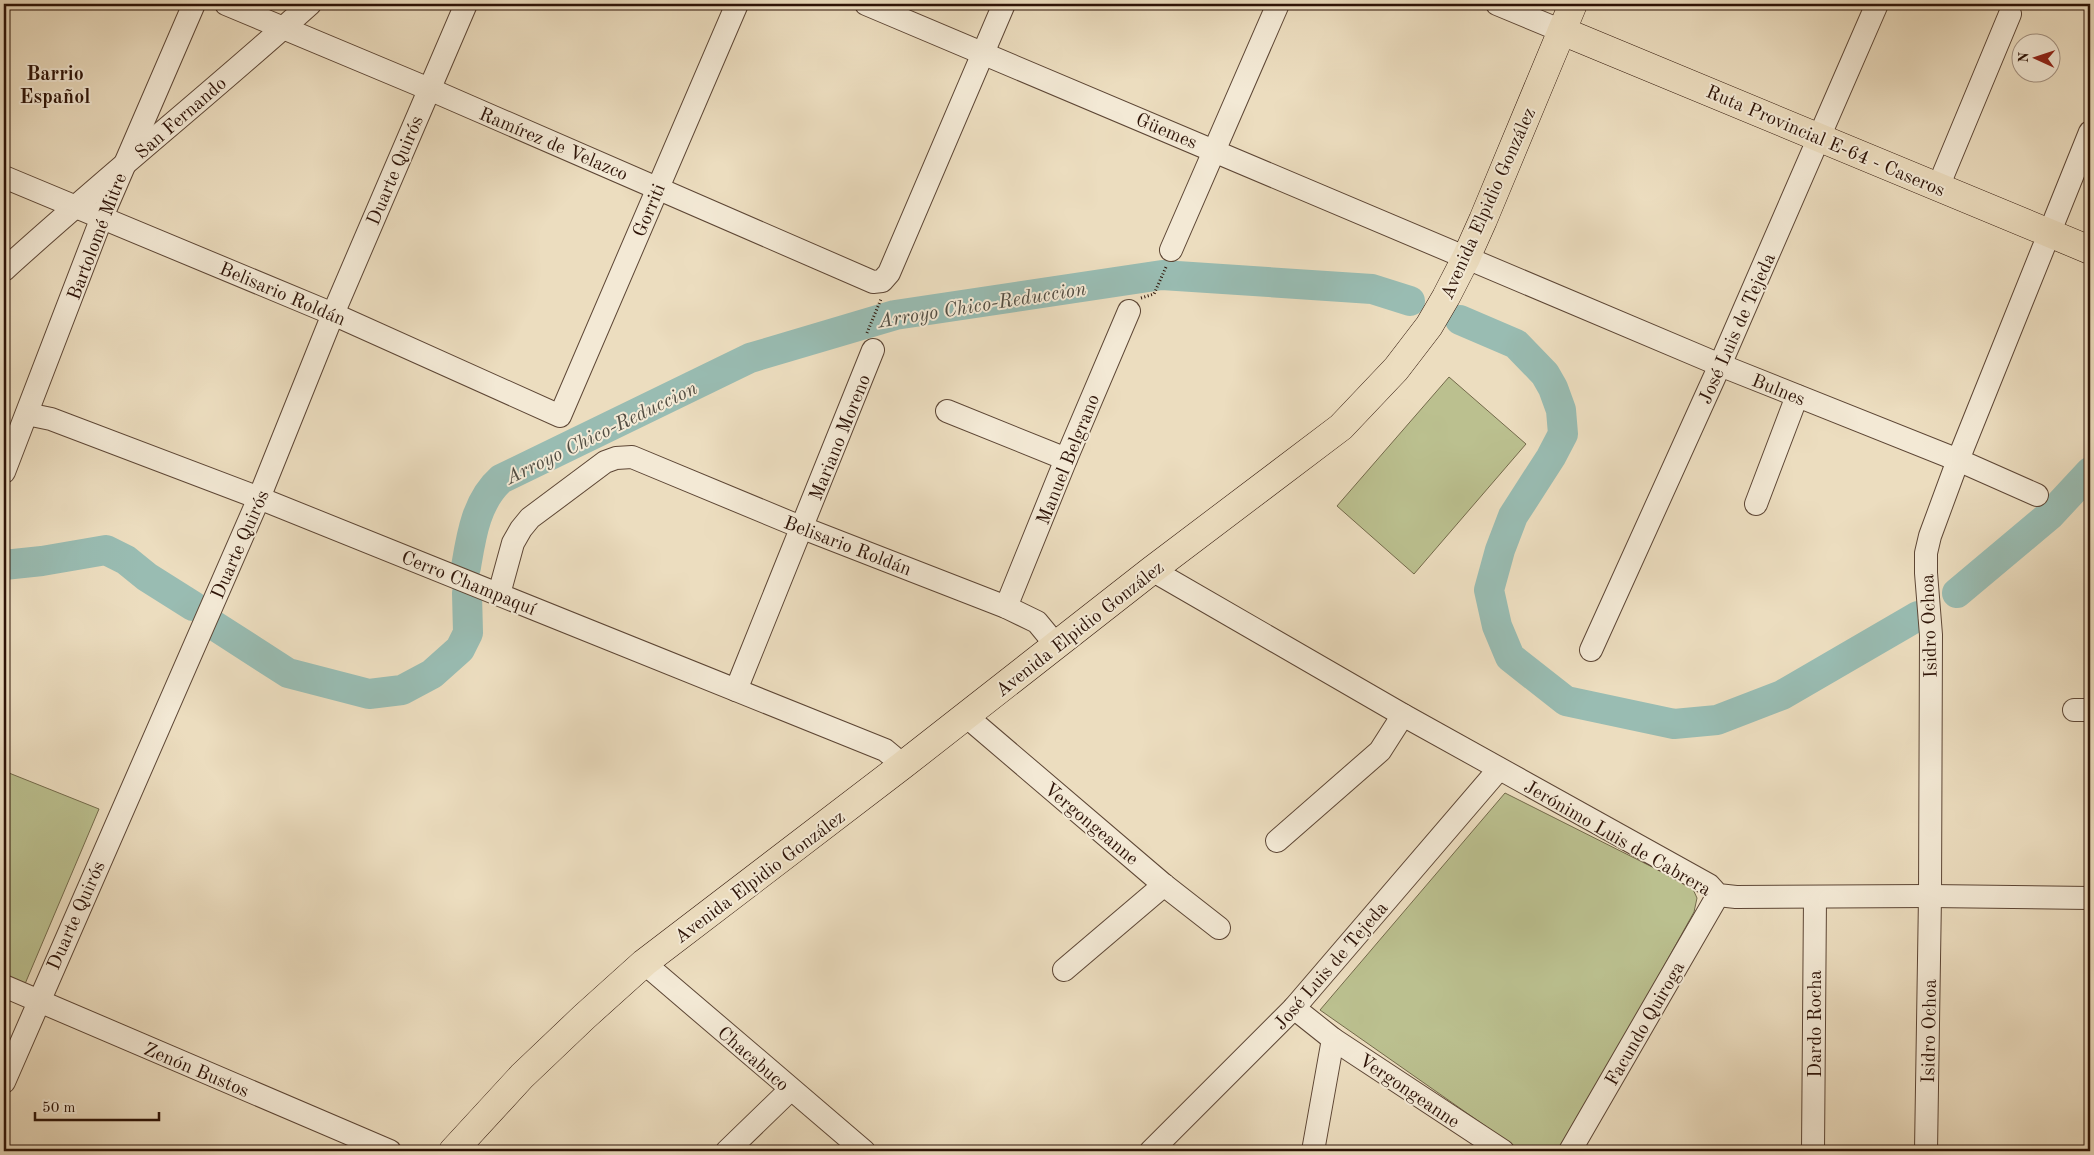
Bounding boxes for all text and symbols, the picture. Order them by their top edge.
north arrow [2012,32,2062,82]
text: N [2017,51,2031,63]
district label: Barrio Español [20,65,90,108]
street label: San Fernando [132,74,231,163]
street label: Ruta Provincial E-64 - Caseros [1703,83,1947,201]
street label: Ramírez de Velazco [476,105,630,185]
street label: Avenida Elpidio González [1438,105,1540,303]
street label: Güemes [1133,111,1199,154]
street label: Duarte Quirós [365,113,428,228]
street label: Bartolomé Mitre [65,171,131,303]
street label: Gorriti [631,182,670,240]
street label: José Luis de Tejeda [1697,250,1780,407]
street label: Belisario Roldán [216,260,348,330]
water label: Arroyo Chico-Reduccion [876,280,1088,332]
street label: Mariano Moreno [807,372,875,504]
street label: Bulnes [1749,372,1807,411]
water label: Arroyo Chico-Reduccion [502,379,701,489]
street label: Manuel Belgrano [1034,392,1104,528]
street label: Duarte Quirós [209,488,274,602]
street label: Belisario Roldán [781,514,914,580]
street label: Cerro Champaquí [398,549,539,620]
street label: Avenida Elpidio González [993,559,1168,701]
street label: Isidro Ochoa [1919,573,1942,678]
street label: Jerónimo Luis de Cabrera [1520,778,1714,901]
street label: Vergongeanne [1039,780,1141,870]
street label: Avenida Elpidio González [672,808,849,948]
street label: Duarte Quirós [45,859,110,973]
street label: José Luis de Tejeda [1271,899,1393,1034]
street label: Facundo Quiroga [1603,958,1690,1090]
street label: Dardo Rocha [1807,970,1826,1078]
street label: Isidro Ochoa [1920,978,1941,1083]
street label: Chacabuco [713,1024,792,1096]
street label: Zenón Bustos [141,1041,251,1102]
street label: Vergongeanne [1355,1051,1462,1133]
scale bar [35,1090,159,1122]
text: 50 m [42,1101,76,1116]

